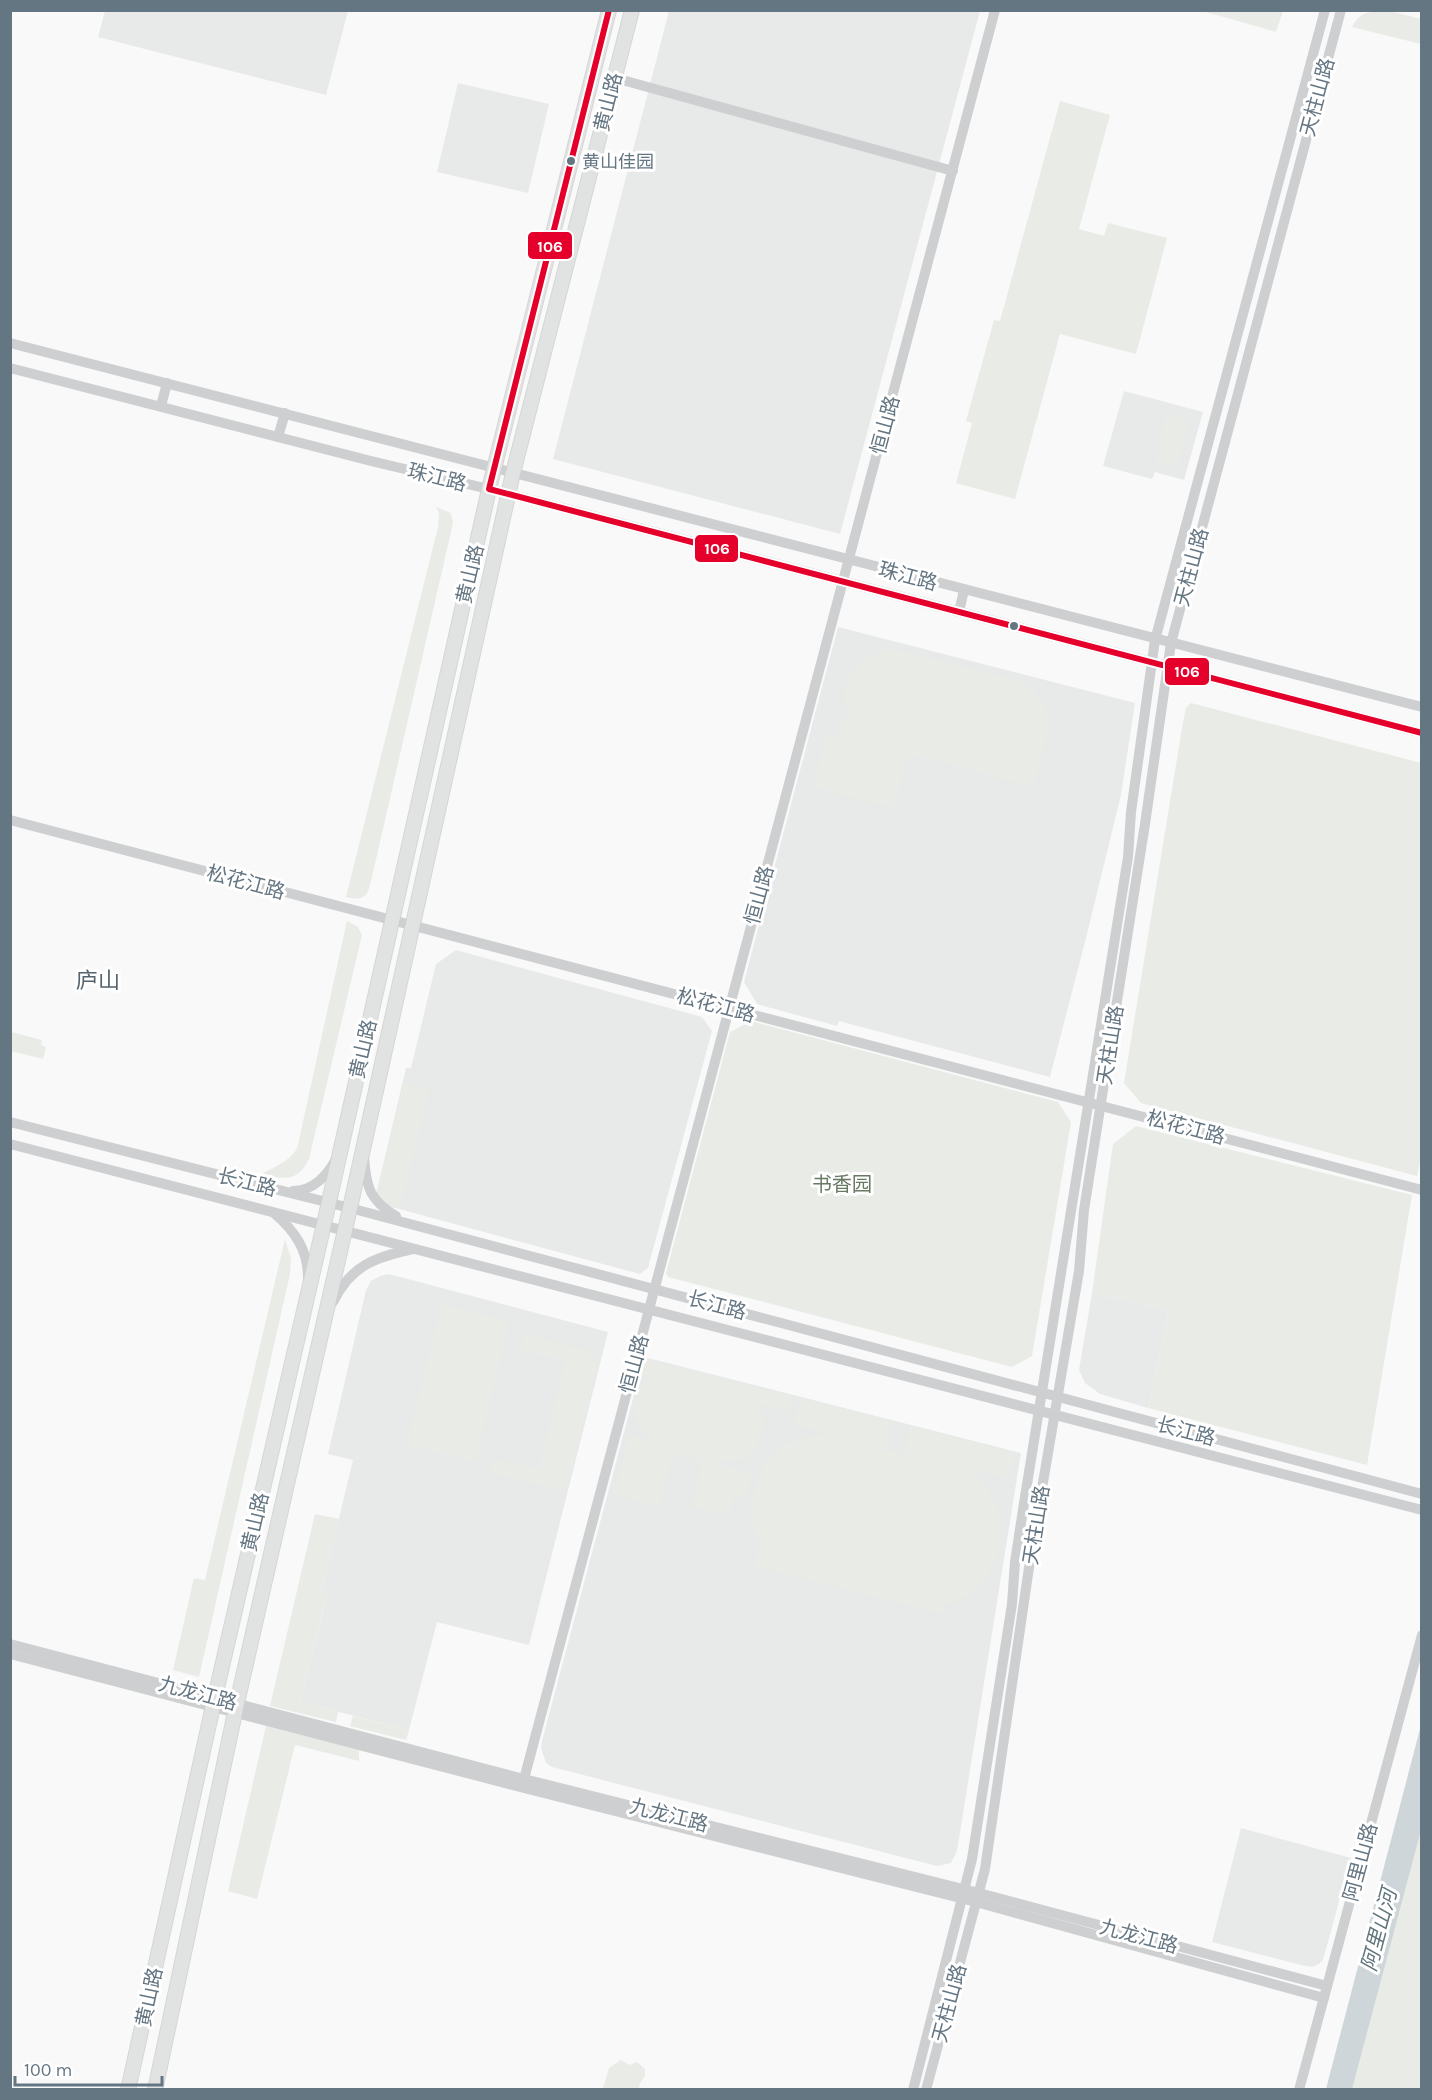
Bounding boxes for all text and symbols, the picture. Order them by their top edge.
street label: 天柱山路 [1296,56,1339,139]
street label: 黄山路 [590,70,627,134]
place label: 黄山佳园 [582,151,654,173]
marker: 黄山佳园 [565,155,577,167]
line badge: 106 [527,231,573,260]
text: 106 [537,237,563,256]
street label: 恒山路 [867,393,904,457]
street label: 珠江路 [405,459,469,496]
street label: 天柱山路 [1170,526,1213,609]
line badge: 106 [694,534,739,563]
text: 106 [704,539,730,558]
street label: 黄山路 [453,542,488,606]
street label: 珠江路 [876,558,940,595]
unlabelled marker [1008,620,1020,632]
line badge: 106 [1164,657,1210,686]
text: 106 [1174,662,1200,681]
street label: 松花江路 [204,861,287,904]
street label: 恒山路 [741,863,778,927]
district label: 庐山 [76,968,120,994]
street label: 松花江路 [674,984,757,1027]
street label: 天柱山路 [1093,1004,1128,1086]
street label: 黄山路 [346,1017,381,1081]
street label: 松花江路 [1144,1106,1227,1149]
street label: 长江路 [215,1164,279,1201]
park label: 书香园 [812,1173,872,1196]
street label: 长江路 [685,1287,749,1324]
street label: 恒山路 [616,1332,653,1396]
street label: 长江路 [1154,1413,1218,1450]
street label: 天柱山路 [1019,1484,1054,1566]
street label: 黄山路 [238,1490,273,1554]
street label: 九龙江路 [156,1672,239,1715]
street label: 九龙江路 [627,1795,710,1836]
street label: 阿里山路 [1339,1821,1382,1904]
water label: 阿里山河 [1357,1882,1402,1974]
street label: 九龙江路 [1097,1915,1180,1958]
street label: 天柱山路 [928,1962,971,2045]
street label: 黄山路 [132,1965,167,2029]
scale bar [15,2049,162,2087]
text: 100 m [24,2059,72,2081]

